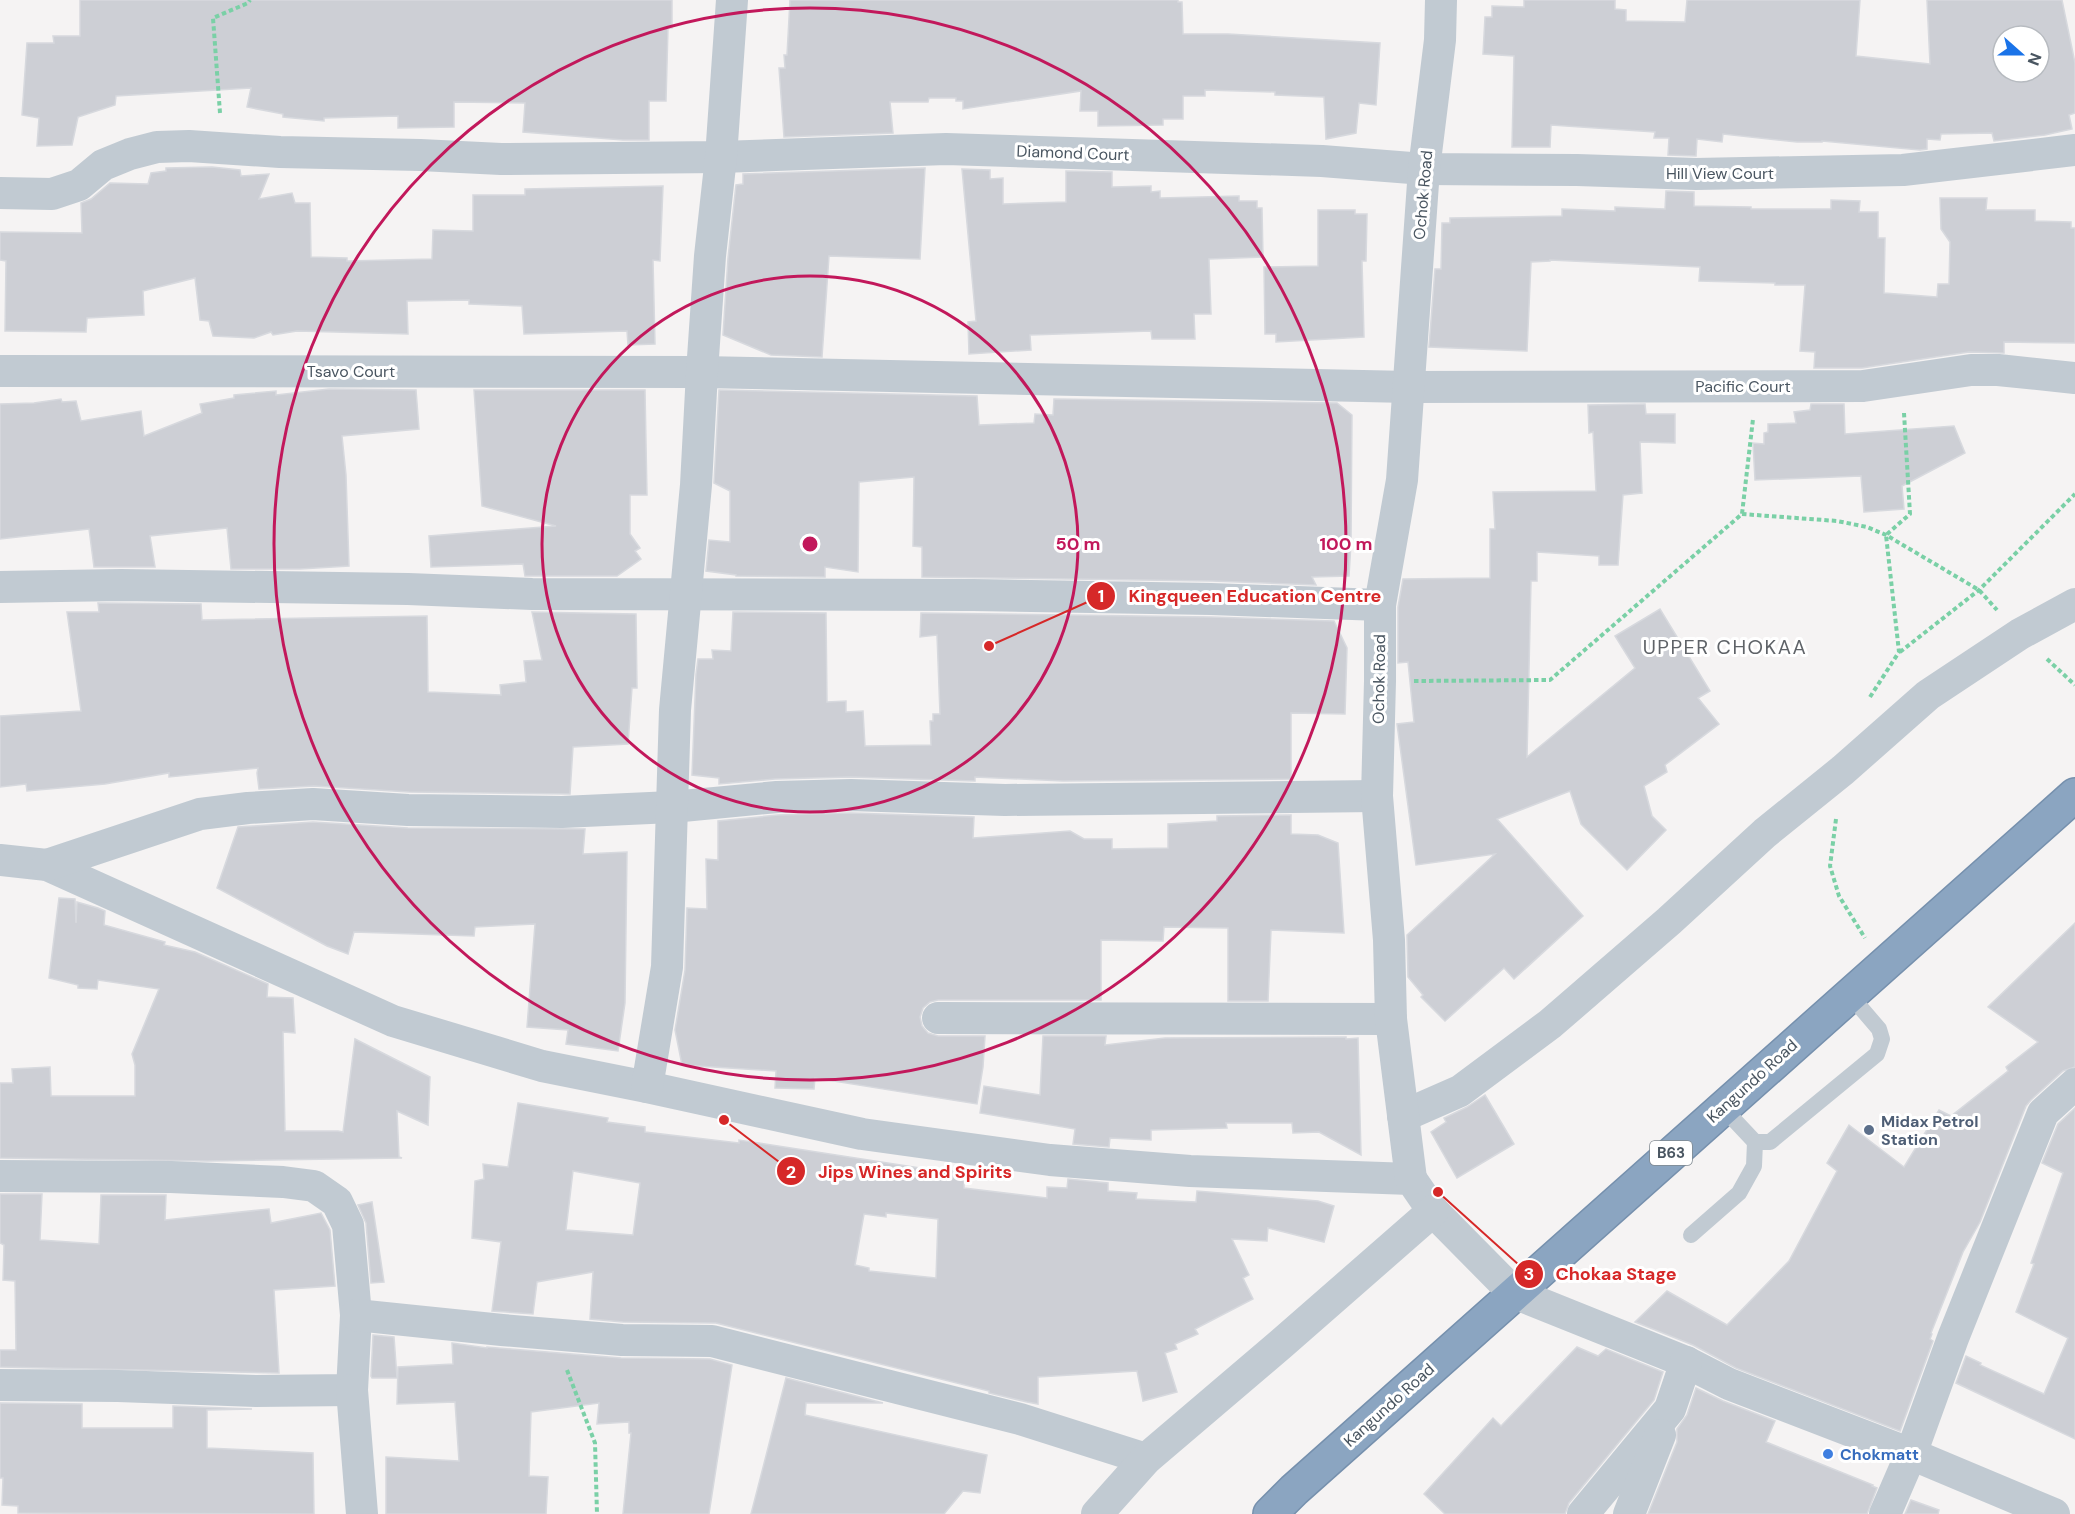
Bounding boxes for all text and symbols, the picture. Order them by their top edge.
north arrow [1991,24,2051,84]
text: N [2023,50,2046,68]
street label: Diamond Court [1016,141,1130,165]
street label: Ochok Road [1409,149,1437,241]
street label: Hill View Court [1666,163,1774,184]
street label: Tsavo Court [307,361,395,382]
street label: Pacific Court [1695,376,1791,397]
text: 50 m [1055,532,1101,556]
text: 100 m [1319,532,1373,556]
centre of rings [800,534,820,554]
callout: Kingqueen Education Centre [1086,578,1393,614]
text: 1 [1098,584,1104,608]
text: Kingqueen Education Centre [1129,584,1382,608]
street label: Ochok Road [1368,634,1390,724]
district label: UPPER CHOKAA [1643,634,1807,660]
street label: Kangundo Road [1702,1035,1802,1127]
place label: Midax Petrol Station [1881,1111,1979,1150]
marker: Midax Petrol Station [1862,1123,1876,1137]
road number: B63 [1650,1141,1692,1165]
callout: Jips Wines and Spirits [776,1153,1024,1189]
text: 2 [786,1160,796,1184]
text: Jips Wines and Spirits [818,1160,1012,1184]
callout: Chokaa Stage [1514,1256,1689,1292]
text: 3 [1524,1262,1534,1286]
text: Chokaa Stage [1555,1262,1677,1286]
street label: Kangundo Road [1339,1359,1439,1451]
place label: Chokmatt [1840,1444,1919,1465]
marker: Chokmatt [1821,1447,1835,1461]

